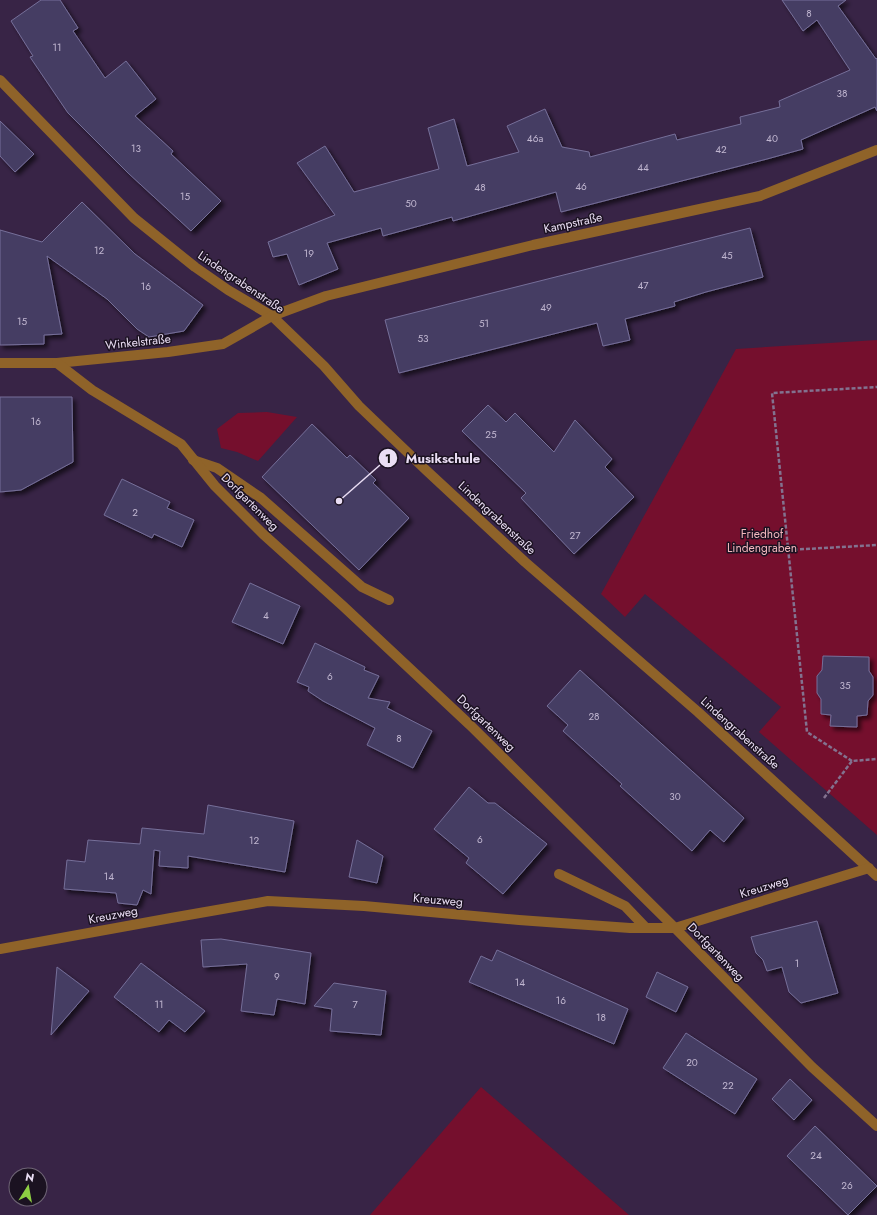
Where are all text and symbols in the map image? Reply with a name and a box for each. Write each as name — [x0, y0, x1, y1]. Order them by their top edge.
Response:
house number: 8 — [806, 6, 812, 21]
house number: 11 — [53, 40, 62, 55]
house number: 38 — [837, 86, 847, 101]
house number: 46a — [527, 131, 543, 146]
house number: 40 — [766, 131, 778, 146]
house number: 13 — [131, 141, 142, 156]
house number: 42 — [715, 142, 727, 157]
house number: 44 — [637, 160, 649, 175]
house number: 46 — [575, 179, 587, 194]
house number: 48 — [474, 180, 486, 195]
house number: 15 — [180, 189, 190, 204]
house number: 50 — [405, 196, 417, 211]
street label: Kampstraße — [542, 208, 604, 238]
house number: 12 — [94, 243, 104, 258]
street label: Lindengrabenstraße — [194, 246, 288, 318]
house number: 19 — [304, 246, 314, 261]
house number: 45 — [721, 248, 733, 263]
house number: 47 — [637, 278, 649, 293]
house number: 16 — [141, 279, 151, 294]
house number: 49 — [540, 300, 552, 315]
house number: 15 — [17, 314, 27, 329]
house number: 51 — [479, 316, 489, 331]
street label: Winkelstraße — [104, 330, 172, 354]
house number: 53 — [417, 331, 429, 346]
house number: 16 — [31, 414, 41, 429]
house number: 25 — [485, 427, 497, 442]
callout: Musikschule — [378, 446, 489, 471]
text: Musikschule — [406, 449, 481, 468]
text: 1 — [385, 450, 391, 468]
street label: Dorfgartenweg — [217, 469, 283, 535]
street label: Lindengrabenstraße — [454, 477, 540, 559]
house number: 2 — [132, 505, 138, 520]
park label: Friedhof Lindengraben — [727, 525, 797, 557]
house number: 27 — [570, 528, 581, 543]
house number: 4 — [263, 608, 269, 623]
house number: 6 — [327, 669, 333, 684]
house number: 35 — [839, 678, 851, 693]
street label: Dorfgartenweg — [453, 690, 519, 756]
street label: Lindengrabenstraße — [697, 693, 783, 773]
house number: 28 — [588, 709, 600, 724]
house number: 8 — [396, 731, 402, 746]
house number: 30 — [669, 789, 681, 804]
house number: 6 — [477, 832, 483, 847]
house number: 12 — [249, 833, 259, 848]
house number: 14 — [104, 869, 114, 884]
street label: Kreuzweg — [738, 871, 790, 903]
street label: Kreuzweg — [412, 889, 464, 911]
street label: Kreuzweg — [87, 901, 139, 929]
street label: Dorfgartenweg — [683, 919, 749, 985]
house number: 1 — [795, 956, 799, 971]
house number: 9 — [274, 969, 280, 984]
house number: 14 — [515, 975, 525, 990]
house number: 16 — [556, 993, 566, 1008]
house number: 11 — [155, 997, 164, 1012]
house number: 7 — [352, 997, 358, 1012]
house number: 18 — [596, 1010, 606, 1025]
house number: 20 — [686, 1055, 698, 1070]
house number: 22 — [722, 1078, 734, 1093]
house number: 24 — [810, 1148, 822, 1163]
north arrow — [8, 1167, 48, 1207]
text: N — [24, 1168, 36, 1186]
house number: 26 — [841, 1178, 853, 1193]

